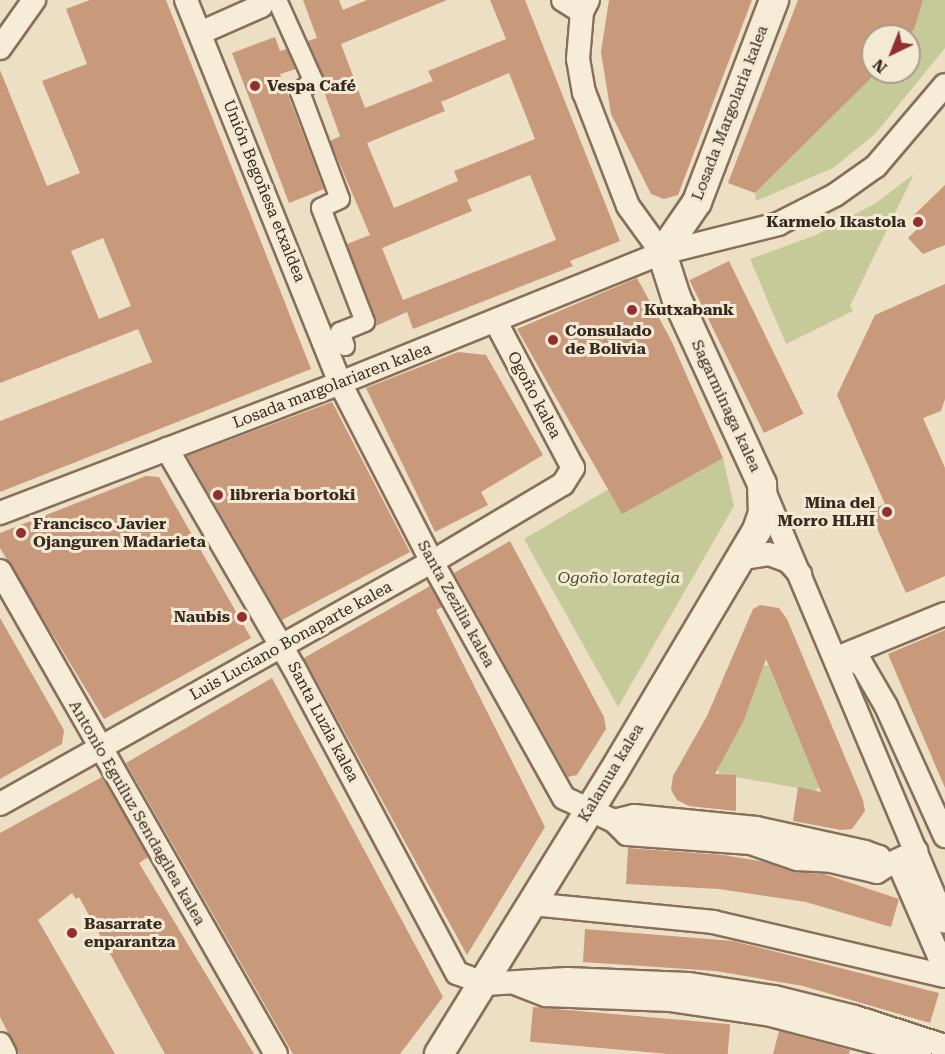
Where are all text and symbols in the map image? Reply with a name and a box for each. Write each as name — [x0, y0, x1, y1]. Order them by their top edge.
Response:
street label: Losada Margolaria kalea — [688, 23, 772, 203]
north arrow — [861, 24, 921, 84]
text: N — [869, 55, 891, 77]
place label: Vespa Café — [267, 76, 356, 96]
marker: Vespa Café — [248, 79, 262, 93]
street label: Unión Begoñesa etxaldea — [219, 97, 309, 285]
place label: Karmelo Ikastola — [766, 212, 906, 232]
marker: Karmelo Ikastola — [911, 215, 925, 229]
place label: Kutxabank — [644, 300, 734, 320]
marker: Kutxabank — [625, 303, 639, 317]
place label: Consulado de Bolivia — [565, 321, 652, 359]
marker: Consulado de Bolivia — [546, 333, 560, 347]
street label: Sagarminaga kalea — [687, 337, 765, 475]
street label: Losada margolariaren kalea — [230, 339, 434, 433]
street label: Ogoño kalea — [503, 348, 565, 442]
place label: libreria bortoki — [230, 485, 355, 505]
marker: libreria bortoki — [211, 488, 225, 502]
place label: Mina del Morro HLHI — [778, 493, 875, 531]
marker: Mina del Morro HLHI — [880, 505, 894, 519]
place label: Francisco Javier Ojanguren Madarieta — [33, 514, 206, 552]
marker: Francisco Javier Ojanguren Madarieta — [14, 526, 28, 540]
street label: Santa Zezilia kalea — [413, 537, 499, 671]
park label: Ogoño lorategia — [558, 568, 680, 588]
street label: Luis Luciano Bonaparte kalea — [187, 577, 395, 705]
place label: Naubis — [174, 607, 230, 627]
marker: Naubis — [235, 610, 249, 624]
street label: Santa Luzia kalea — [283, 659, 363, 785]
street label: Antonio Eguiluz Sendagilea kalea — [65, 697, 209, 929]
street label: Kalamua kalea — [574, 720, 648, 826]
place label: Basarrate enparantza — [84, 914, 176, 952]
marker: Basarrate enparantza — [65, 926, 79, 940]

